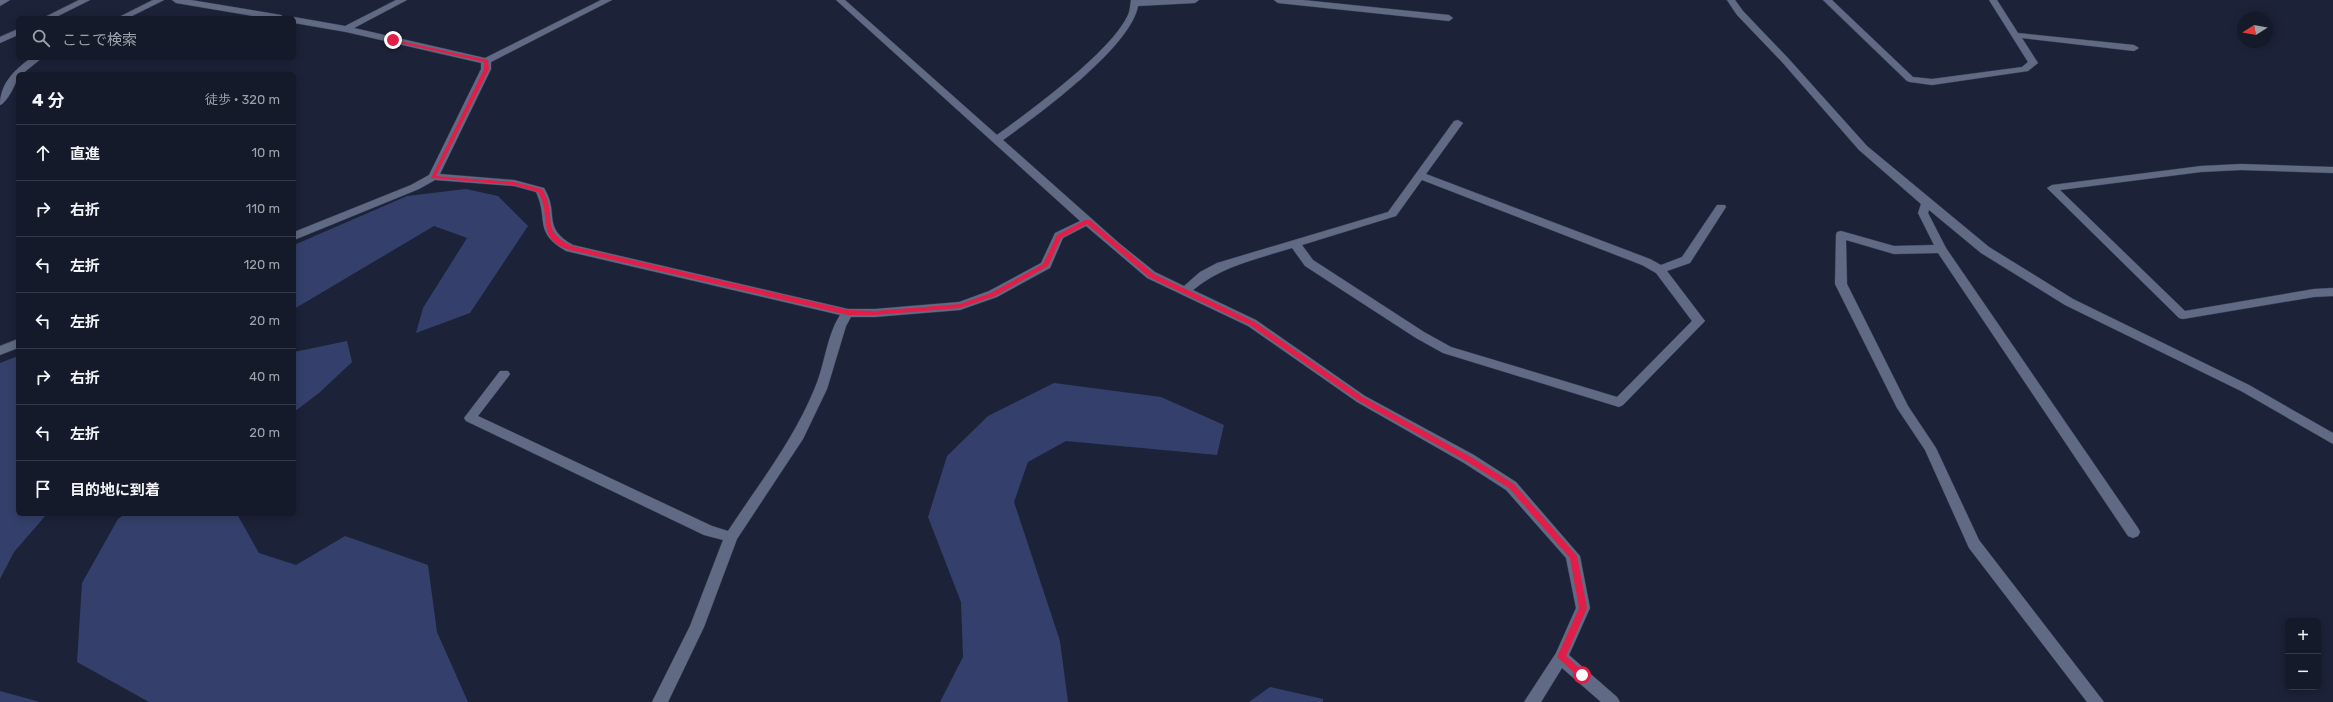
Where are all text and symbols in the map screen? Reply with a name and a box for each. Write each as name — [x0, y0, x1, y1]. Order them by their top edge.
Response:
north arrow — [2237, 12, 2273, 48]
search box — [16, 16, 296, 60]
icon: search — [30, 27, 52, 49]
text: ここで検索 — [62, 31, 137, 49]
route end — [384, 31, 402, 49]
text: 4 分 — [32, 90, 64, 110]
text: 徒歩 · 320 m — [205, 92, 280, 107]
icon: ahead — [32, 142, 54, 164]
text: 直進 — [70, 145, 100, 163]
text: 10 m — [251, 145, 280, 160]
icon: right — [32, 198, 54, 220]
text: 右折 — [70, 201, 100, 219]
text: 110 m — [246, 201, 280, 216]
icon: left — [32, 254, 54, 276]
text: 左折 — [70, 257, 100, 275]
text: 120 m — [244, 257, 280, 272]
icon: left — [32, 310, 54, 332]
text: 左折 — [70, 313, 100, 331]
text: 20 m — [249, 313, 280, 328]
icon: right — [32, 366, 54, 388]
text: 右折 — [70, 369, 100, 387]
text: 40 m — [249, 369, 280, 384]
icon: left — [32, 422, 54, 444]
text: 左折 — [70, 425, 100, 443]
text: 20 m — [249, 425, 280, 440]
icon: arrive — [32, 478, 54, 500]
text: 目的地に到着 — [70, 481, 160, 499]
map controls — [2285, 618, 2321, 690]
button: + — [2285, 618, 2321, 654]
button: − — [2285, 654, 2321, 690]
route start — [1573, 666, 1591, 684]

